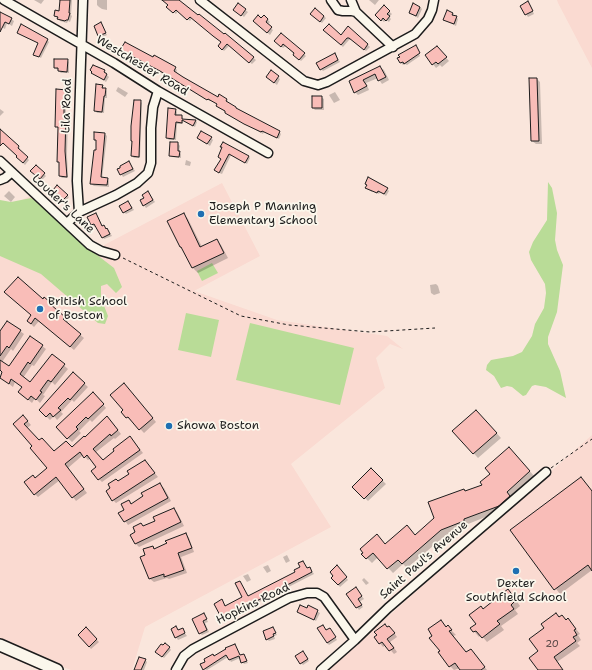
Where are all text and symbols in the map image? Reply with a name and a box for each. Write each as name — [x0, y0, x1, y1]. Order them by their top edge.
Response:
street label: Westchester Road — [93, 33, 191, 99]
street label: Lila Road — [59, 78, 75, 134]
street label: Louder's Lane — [29, 171, 97, 237]
place label: Joseph P Manning Elementary School — [209, 200, 317, 228]
marker: Joseph P Manning Elementary School — [196, 209, 206, 219]
place label: British School of Boston — [48, 295, 127, 323]
marker: British School of Boston — [35, 304, 45, 314]
place label: Showa Boston — [177, 419, 259, 433]
marker: Showa Boston — [164, 421, 174, 431]
street label: Saint Paul's Avenue — [377, 518, 471, 602]
marker: Dexter Southfield School — [511, 566, 521, 576]
place label: Dexter Southfield School — [466, 577, 566, 605]
street label: Hopkins Road — [214, 580, 292, 628]
house number: 20 — [545, 638, 559, 650]

